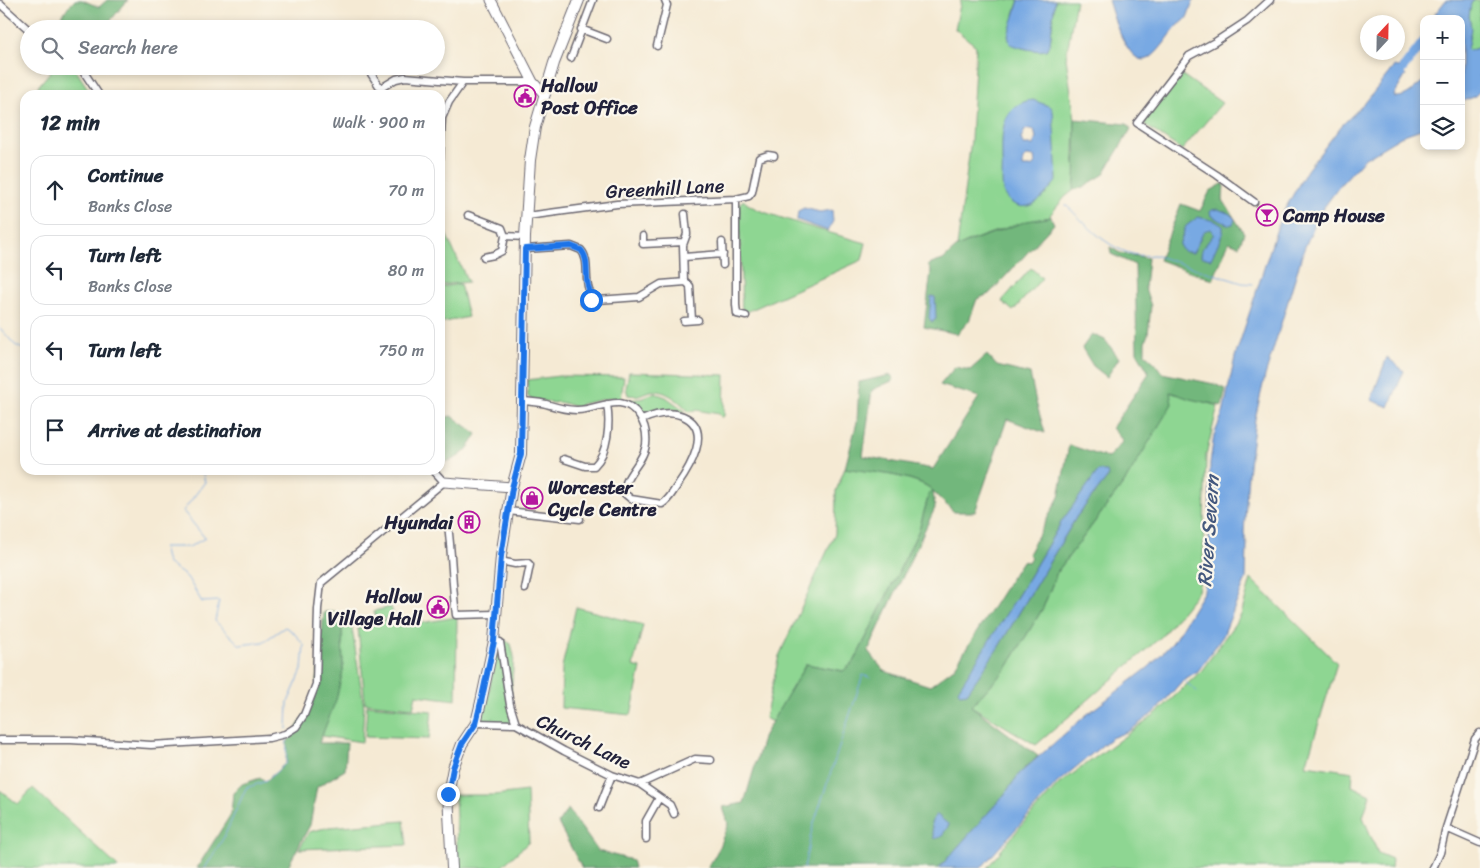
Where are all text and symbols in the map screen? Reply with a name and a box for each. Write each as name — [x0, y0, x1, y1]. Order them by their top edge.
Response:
north arrow — [1360, 15, 1405, 60]
map controls — [1420, 15, 1465, 150]
button: + — [1420, 15, 1465, 60]
search box — [20, 20, 445, 75]
text: Search here — [78, 31, 178, 64]
icon: search — [38, 34, 66, 62]
button: − — [1420, 60, 1465, 105]
place label: Hallow Post Office — [540, 69, 638, 124]
public building icon: Hallow Post Office — [513, 84, 537, 108]
text: 12 min — [40, 104, 100, 142]
button: layers — [1420, 105, 1465, 150]
text: Walk · 900 m — [332, 108, 425, 137]
text: Continue — [88, 159, 164, 192]
street label: Greenhill Lane — [605, 169, 725, 208]
icon: ahead — [41, 176, 69, 204]
text: 70 m — [388, 176, 424, 205]
text: Banks Close — [88, 192, 172, 221]
place label: Camp House — [1282, 199, 1385, 232]
bar icon: Camp House — [1255, 203, 1279, 227]
text: Turn left — [88, 239, 161, 272]
icon: left — [41, 256, 69, 284]
text: 80 m — [388, 256, 424, 285]
text: Banks Close — [88, 272, 172, 301]
route start — [580, 289, 603, 312]
text: Turn left — [88, 334, 161, 367]
icon: left — [41, 336, 69, 364]
text: 750 m — [379, 336, 424, 365]
text: Arrive at destination — [88, 414, 261, 447]
icon: arrive — [41, 416, 69, 444]
place label: Worcester Cycle Centre — [547, 471, 657, 526]
water label: River Severn — [1187, 472, 1230, 588]
shop icon: Worcester Cycle Centre — [520, 486, 544, 510]
place label: Hyundai — [383, 506, 454, 539]
building icon: Hyundai — [457, 510, 481, 534]
place label: Hallow Village Hall — [328, 580, 424, 635]
public building icon: Hallow Village Hall — [426, 595, 450, 619]
street label: Church Lane — [531, 704, 637, 779]
route end — [437, 783, 460, 806]

